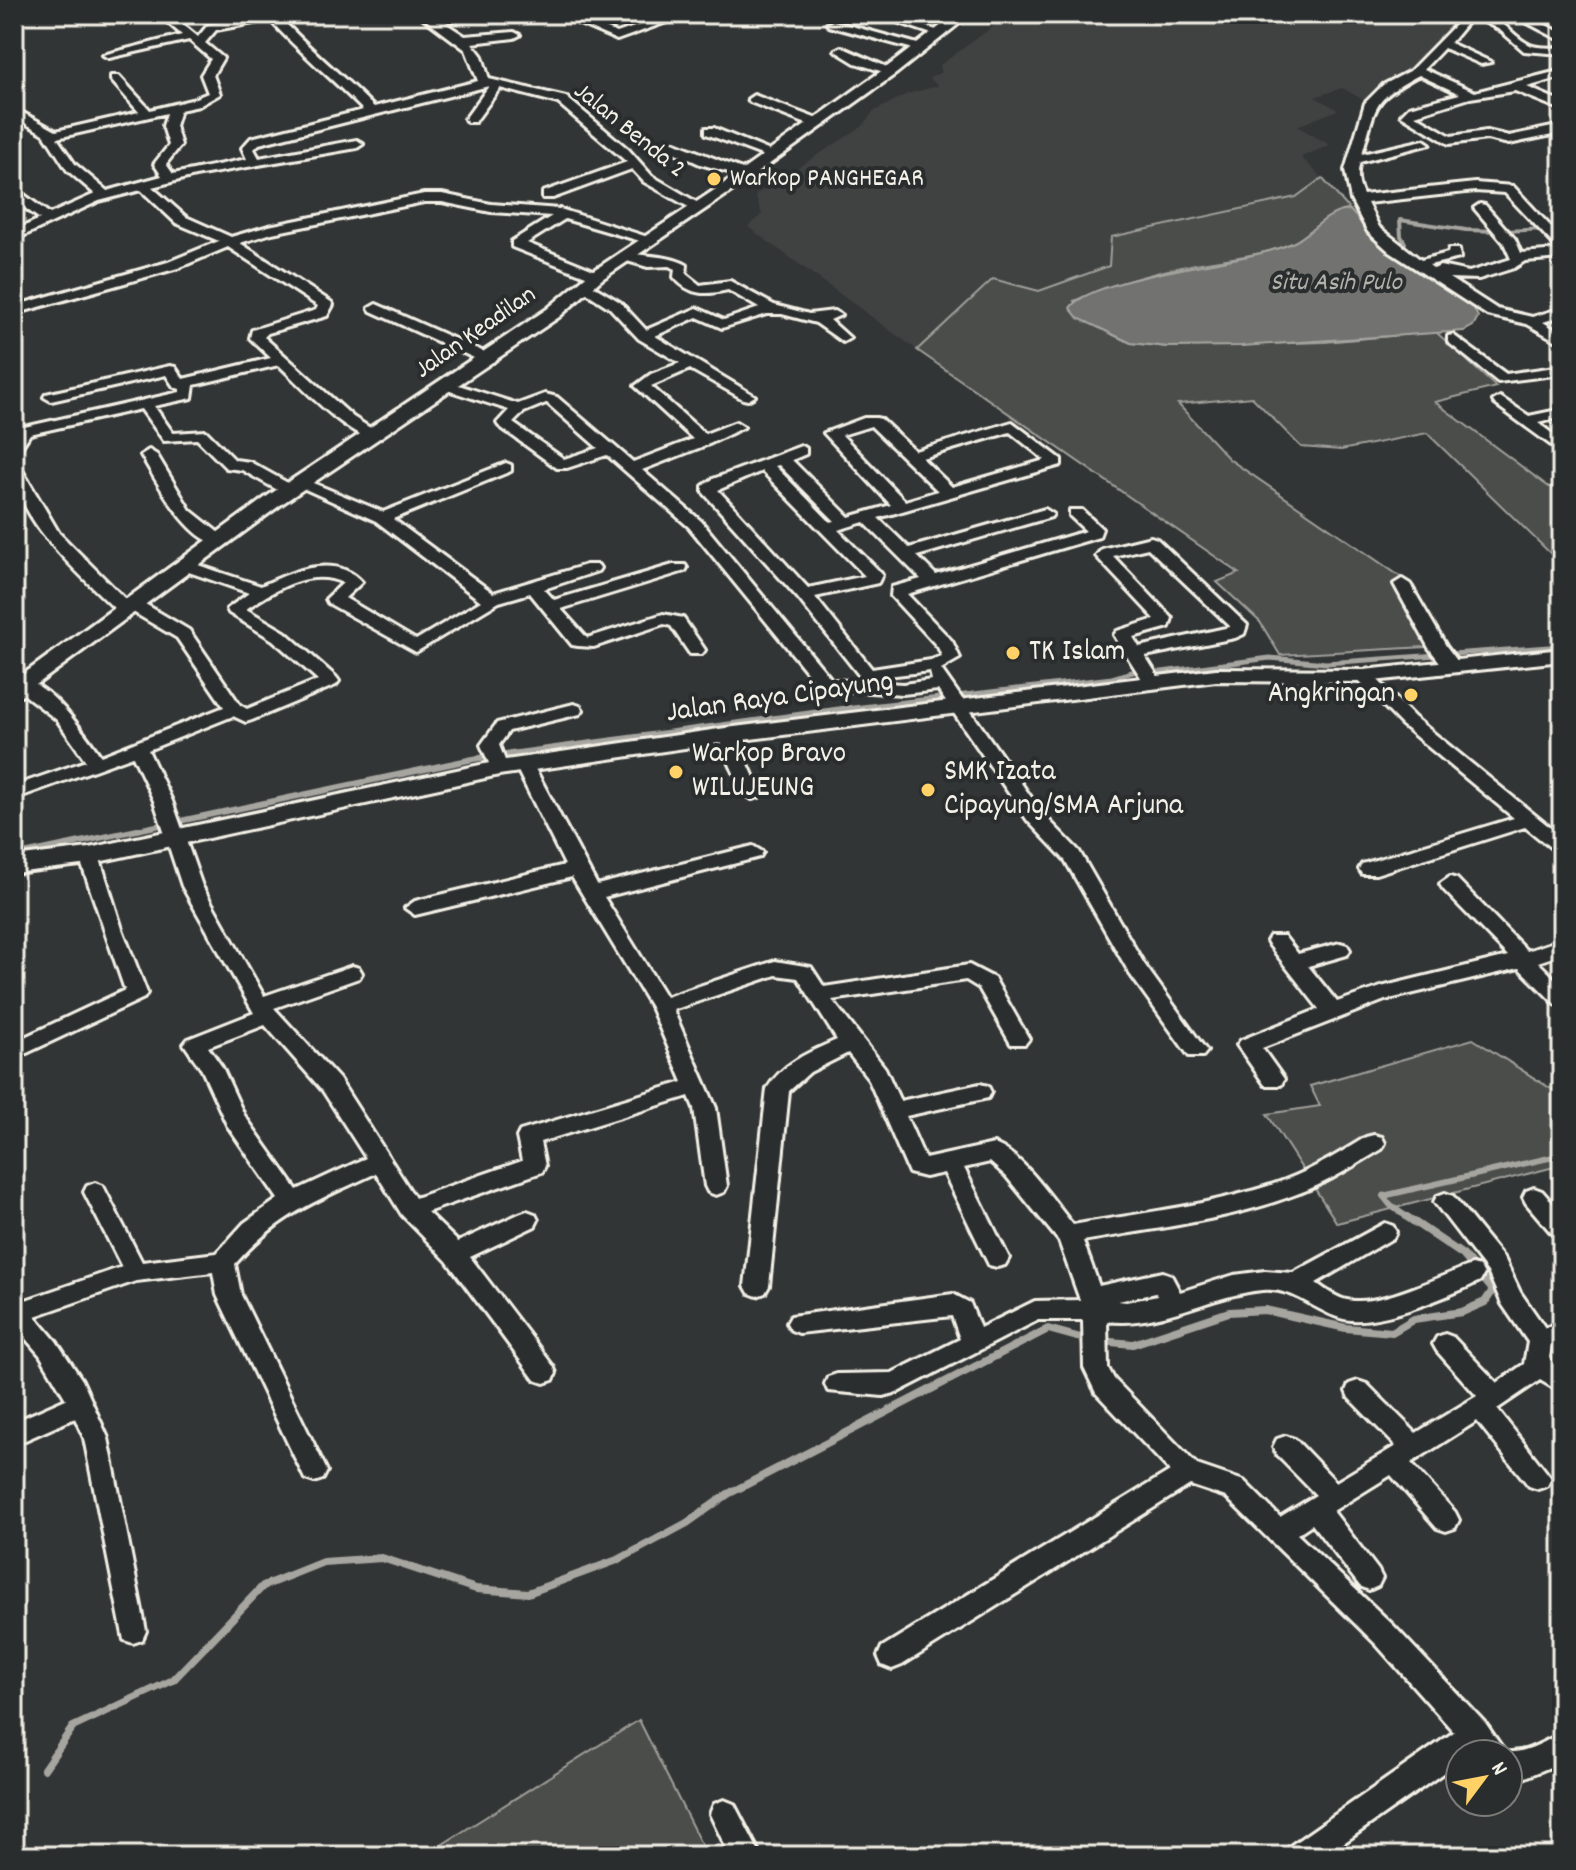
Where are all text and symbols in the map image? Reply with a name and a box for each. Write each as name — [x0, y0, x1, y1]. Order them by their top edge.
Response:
street label: Jalan Benda 2 — [565, 74, 693, 188]
place label: Warkop PANGHEGAR — [730, 161, 924, 198]
marker: Warkop PANGHEGAR — [705, 170, 723, 188]
water label: Situ Asih Pulo — [1270, 265, 1403, 302]
street label: Jalan Keadilan — [408, 277, 544, 389]
place label: TK Islam — [1029, 632, 1125, 675]
marker: TK Islam — [1004, 644, 1022, 662]
street label: Jalan Raya Cipayung — [664, 662, 896, 736]
place label: Angkringan — [1268, 674, 1395, 717]
marker: Angkringan — [1402, 686, 1420, 704]
place label: Warkop Bravo WILUJEUNG — [692, 734, 846, 811]
place label: SMK Izata Cipayung/SMA Arjuna — [944, 752, 1184, 829]
marker: Warkop Bravo WILUJEUNG — [667, 763, 685, 781]
marker: SMK Izata Cipayung/SMA Arjuna — [919, 781, 937, 799]
north arrow — [1444, 1738, 1524, 1818]
text: N — [1482, 1756, 1514, 1782]

